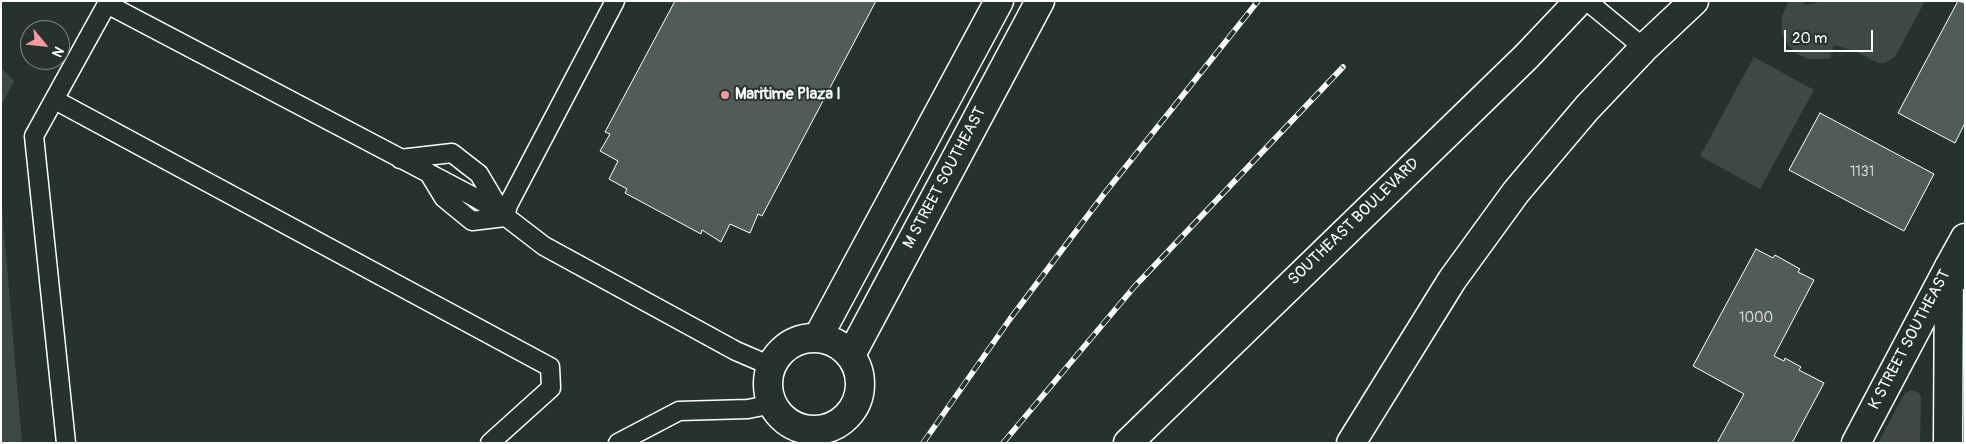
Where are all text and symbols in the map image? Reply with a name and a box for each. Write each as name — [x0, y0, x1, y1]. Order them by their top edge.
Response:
north arrow — [20, 20, 70, 70]
scale bar — [1786, 20, 1875, 52]
text: 20 m — [1792, 29, 1827, 48]
text: N — [48, 44, 68, 60]
place label: Maritime Plaza I — [735, 85, 841, 105]
marker: Maritime Plaza I — [719, 89, 731, 101]
street label: M STREET SOUTHEAST — [900, 104, 990, 252]
street label: SOUTHEAST BOULEVARD — [1285, 154, 1423, 290]
house number: 1131 — [1850, 164, 1874, 180]
street label: K STREET SOUTHEAST — [1865, 267, 1955, 413]
house number: 1000 — [1739, 310, 1773, 326]

